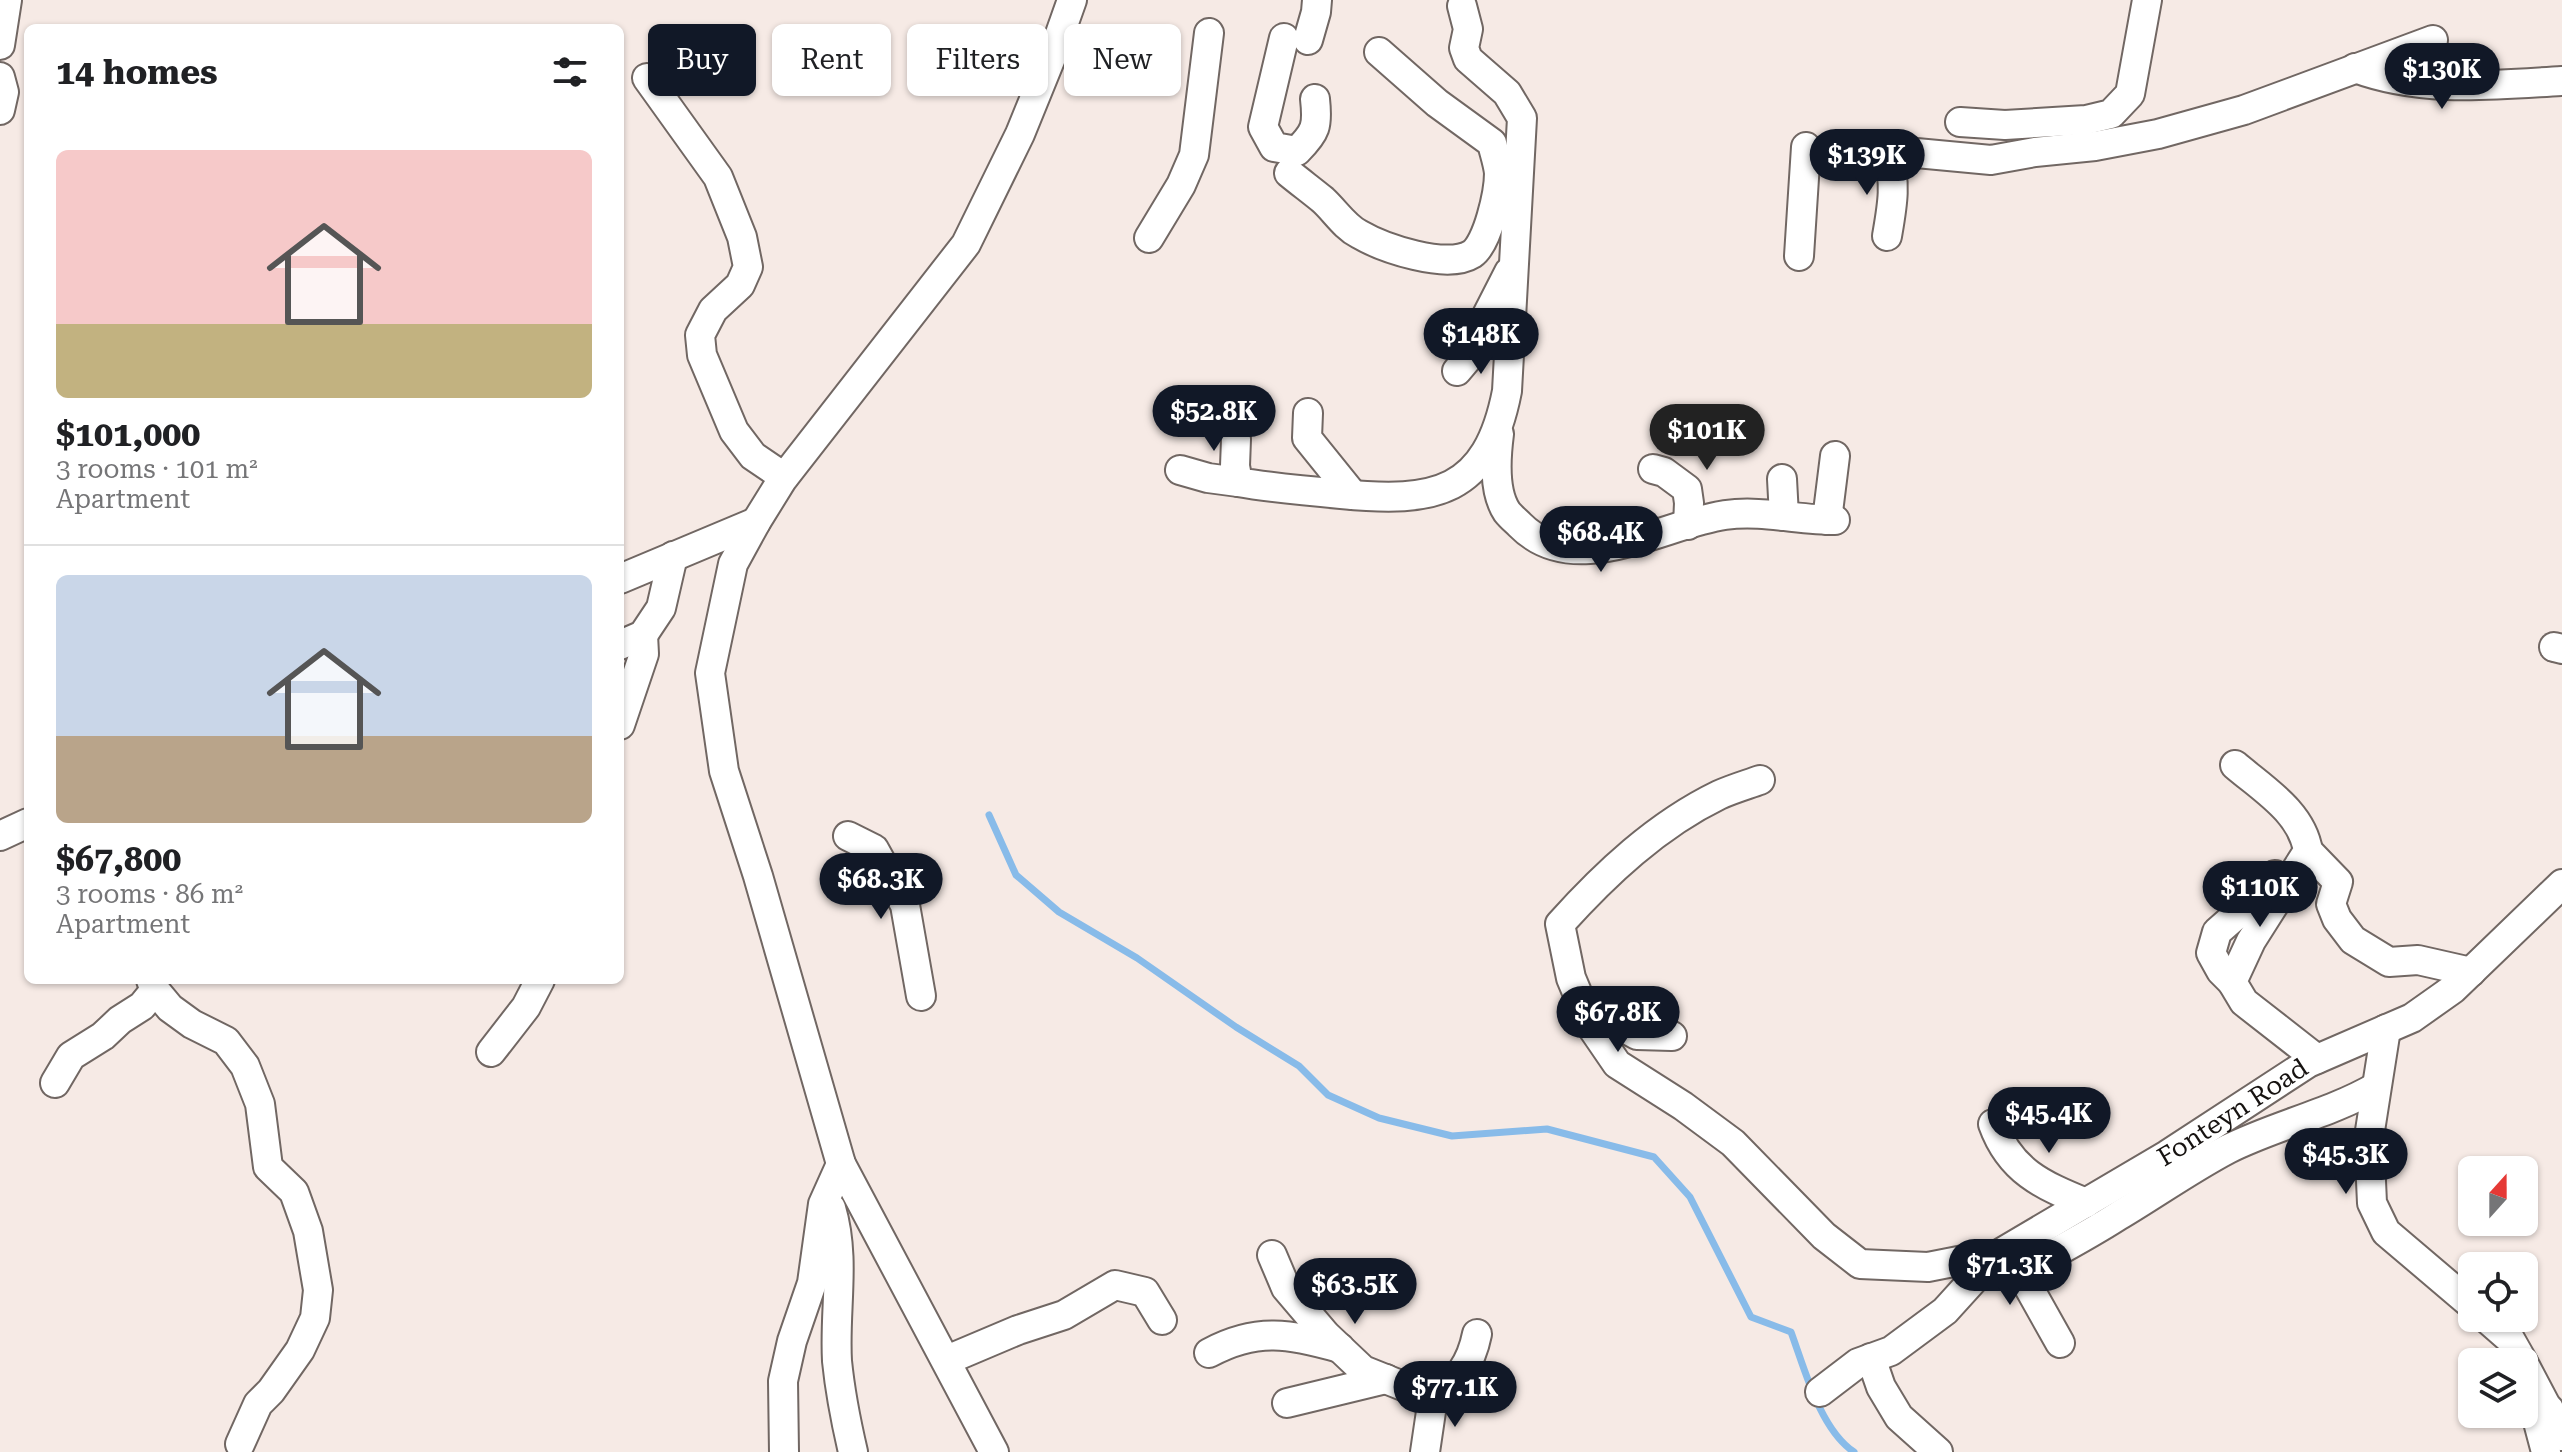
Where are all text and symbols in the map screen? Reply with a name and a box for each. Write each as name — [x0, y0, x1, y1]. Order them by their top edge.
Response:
chip: Buy — [648, 24, 756, 96]
chip: Rent — [772, 24, 891, 96]
chip: Filters — [907, 24, 1048, 96]
chip: New — [1064, 24, 1181, 96]
pin: $130K — [2386, 43, 2498, 111]
icon: filters — [548, 50, 592, 94]
text: 14 homes — [56, 52, 218, 92]
text: $130K — [2403, 54, 2481, 84]
pin: $139K — [1811, 129, 1923, 197]
text: $139K — [1828, 140, 1906, 170]
icon: home — [252, 202, 396, 346]
pin: $148K — [1425, 308, 1537, 376]
text: $148K — [1442, 319, 1520, 349]
pin: $52.8K — [1149, 385, 1279, 453]
text: $52.8K — [1171, 396, 1257, 426]
pin: $101K — [1651, 404, 1763, 472]
text: $101,000 — [56, 414, 200, 454]
text: $101K — [1668, 415, 1746, 445]
text: 3 rooms · 101 m² — [56, 454, 258, 484]
text: Apartment — [56, 484, 190, 514]
pin: $68.4K — [1536, 506, 1666, 574]
text: $68.4K — [1558, 517, 1644, 547]
icon: home — [252, 627, 396, 771]
text: $67,800 — [56, 839, 181, 879]
pin: $68.3K — [816, 853, 946, 921]
pin: $110K — [2204, 861, 2316, 929]
text: $68.3K — [838, 864, 924, 894]
text: $110K — [2221, 872, 2299, 902]
text: 3 rooms · 86 m² — [56, 879, 243, 909]
text: Apartment — [56, 909, 190, 939]
pin: $67.8K — [1553, 986, 1683, 1054]
text: $67.8K — [1575, 997, 1661, 1027]
street label: Fonteyn Road — [2152, 1052, 2313, 1172]
pin: $45.4K — [1984, 1087, 2114, 1155]
text: $45.4K — [2006, 1098, 2092, 1128]
pin: $45.3K — [2281, 1128, 2411, 1196]
text: $45.3K — [2303, 1139, 2389, 1169]
north arrow — [2458, 1156, 2538, 1236]
map controls — [2458, 1156, 2538, 1428]
pin: $71.3K — [1945, 1239, 2075, 1307]
text: $71.3K — [1967, 1250, 2053, 1280]
button: locate — [2458, 1252, 2538, 1332]
pin: $63.5K — [1290, 1258, 1420, 1326]
text: $63.5K — [1312, 1269, 1398, 1299]
button: layers — [2458, 1348, 2538, 1428]
pin: $77.1K — [1390, 1361, 1520, 1429]
text: $77.1K — [1412, 1372, 1498, 1402]

